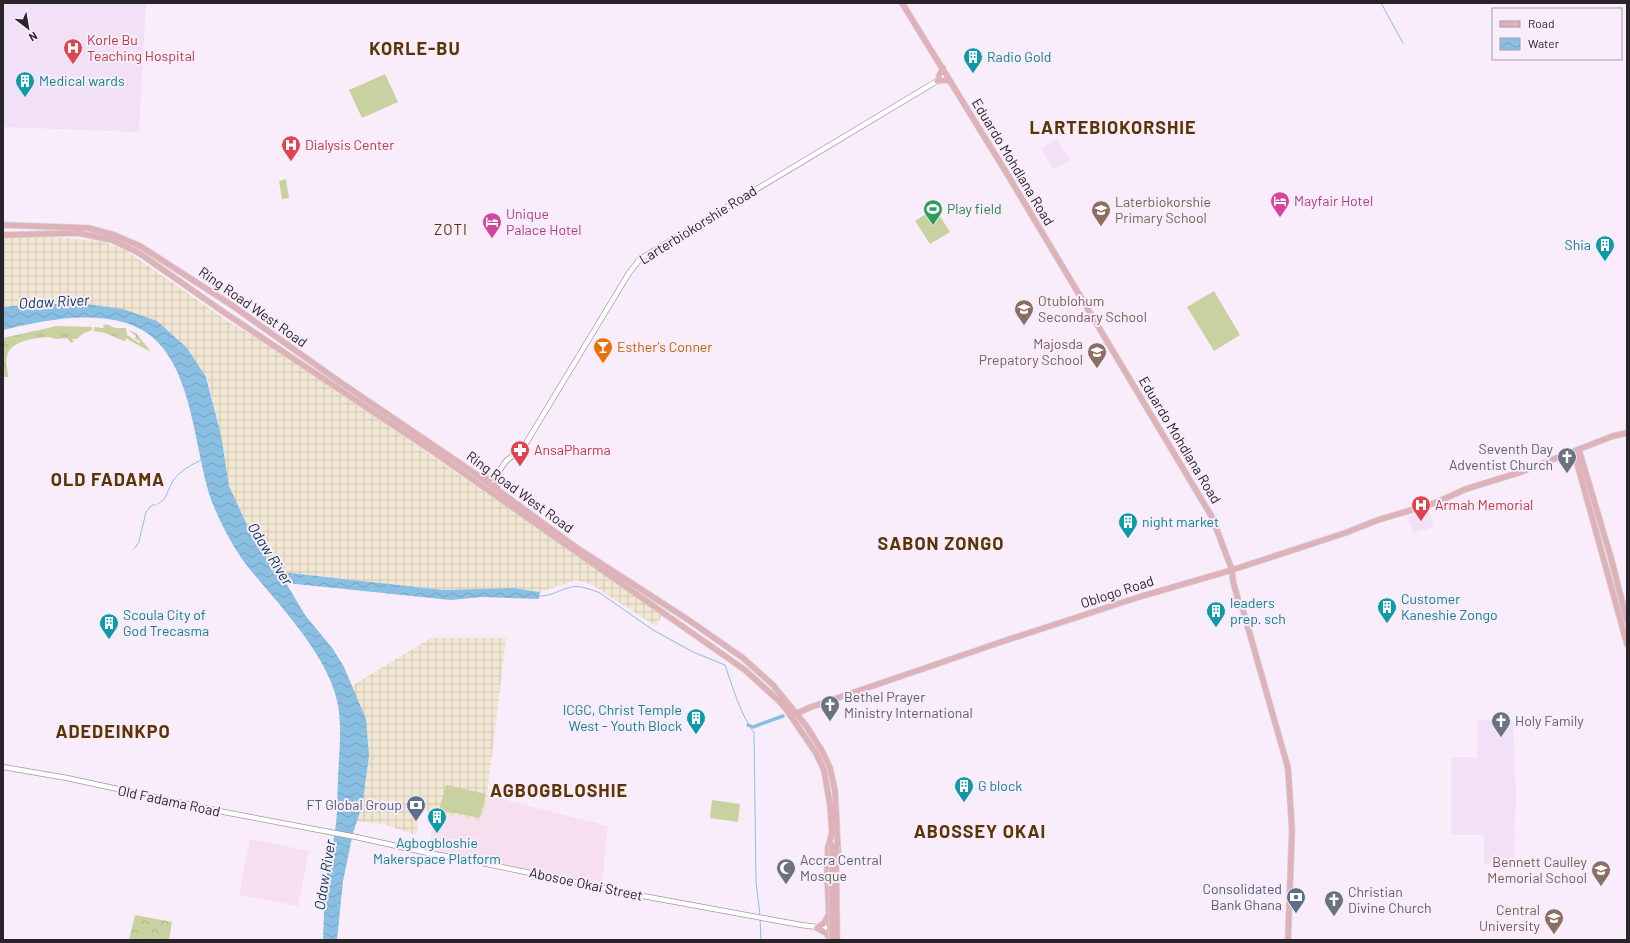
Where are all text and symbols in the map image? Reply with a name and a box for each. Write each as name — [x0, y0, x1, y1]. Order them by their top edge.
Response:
north arrow — [8, 8, 48, 48]
legend — [1492, 8, 1622, 60]
text: Road — [1528, 16, 1555, 30]
text: N — [27, 30, 40, 44]
place label: Korle Bu Teaching Hospital — [87, 31, 195, 64]
text: Water — [1528, 36, 1560, 50]
hospital icon: Korle Bu Teaching Hospital — [62, 37, 84, 65]
district label: KORLE-BU — [369, 37, 461, 59]
building icon: Radio Gold — [962, 46, 984, 74]
place label: Radio Gold — [987, 48, 1051, 65]
building icon: Medical wards — [14, 70, 36, 98]
place label: Medical wards — [39, 72, 125, 89]
street label: Eduardo Mohdlana Road — [969, 95, 1058, 228]
district label: LARTEBIOKORSHIE — [1029, 116, 1197, 138]
hospital icon: Dialysis Center — [280, 134, 302, 162]
place label: Dialysis Center — [305, 136, 394, 153]
street label: Larterbiokorshie Road — [636, 182, 760, 268]
hotel icon: Mayfair Hotel — [1269, 190, 1291, 218]
place label: Mayfair Hotel — [1294, 192, 1373, 209]
place label: Laterbiokorshie Primary School — [1115, 193, 1211, 226]
sports icon: Play field — [922, 198, 944, 226]
school or university icon: Laterbiokorshie Primary School — [1090, 199, 1112, 227]
place label: Play field — [947, 200, 1002, 217]
place label: Unique Palace Hotel — [506, 205, 582, 238]
hotel icon: Unique Palace Hotel — [481, 211, 503, 239]
district label: ZOTI — [434, 220, 468, 238]
building icon: Shia — [1594, 234, 1616, 262]
place label: Shia — [1565, 236, 1591, 253]
street label: Ring Road West Road — [196, 263, 311, 350]
water label: Odaw River — [18, 290, 90, 312]
place label: Otublohum Secondary School — [1038, 292, 1147, 325]
school or university icon: Otublohum Secondary School — [1013, 298, 1035, 326]
place label: Majosda Prepatory School — [979, 335, 1083, 368]
bar icon: Esther's Conner — [592, 336, 614, 364]
place label: Esther's Conner — [617, 338, 712, 355]
school or university icon: Majosda Prepatory School — [1086, 341, 1108, 369]
street label: Eduardo Mohdlana Road — [1136, 373, 1225, 506]
pharmacy icon: AnsaPharma — [509, 439, 531, 467]
place label: Seventh Day Adventist Church — [1449, 440, 1554, 473]
place label: AnsaPharma — [534, 441, 611, 458]
church icon: Seventh Day Adventist Church — [1556, 446, 1578, 474]
street label: Ring Road West Road — [463, 447, 577, 536]
district label: OLD FADAMA — [51, 468, 165, 490]
hospital icon: Armah Memorial — [1410, 494, 1432, 522]
place label: Armah Memorial — [1435, 496, 1533, 513]
building icon: night market — [1117, 511, 1139, 539]
place label: night market — [1142, 513, 1219, 530]
water label: Odaw River — [244, 519, 298, 589]
district label: SABON ZONGO — [877, 532, 1005, 554]
street label: Oblogo Road — [1078, 572, 1156, 611]
place label: Customer Kaneshie Zongo — [1401, 590, 1498, 623]
place label: leaders prep. sch — [1230, 594, 1286, 627]
building icon: Customer Kaneshie Zongo — [1376, 596, 1398, 624]
building icon: leaders prep. sch — [1205, 600, 1227, 628]
place label: Scoula City of God Trecasma — [123, 606, 209, 639]
building icon: Scoula City of God Trecasma — [98, 612, 120, 640]
place label: Bethel Prayer Ministry International — [844, 688, 973, 721]
church icon: Bethel Prayer Ministry International — [819, 694, 841, 722]
place label: ICGC, Christ Temple West - Youth Block — [563, 701, 682, 734]
building icon: ICGC, Christ Temple West - Youth Block — [685, 707, 707, 735]
church icon: Holy Family — [1490, 710, 1512, 738]
place label: Holy Family — [1515, 712, 1584, 729]
district label: ADEDEINKPO — [55, 720, 171, 742]
building icon: G block — [953, 775, 975, 803]
place label: G block — [978, 777, 1022, 794]
district label: AGBOGBLOSHIE — [490, 779, 628, 801]
street label: Old Fadama Road — [116, 781, 222, 820]
bank icon: FT Global Group — [405, 794, 427, 822]
place label: FT Global Group — [307, 796, 402, 813]
building icon: Agbogbloshie Makerspace Platform — [426, 806, 448, 834]
district label: ABOSSEY OKAI — [914, 820, 1046, 842]
place label: Agbogbloshie Makerspace Platform — [373, 834, 501, 867]
water label: Odaw River — [310, 838, 339, 911]
place label: Accra Central Mosque — [800, 851, 882, 884]
place label: Bennett Caulley Memorial School — [1487, 853, 1588, 886]
mosque icon: Accra Central Mosque — [775, 857, 797, 885]
school or university icon: Bennett Caulley Memorial School — [1590, 859, 1612, 887]
street label: Abosoe Okai Street — [528, 863, 644, 904]
place label: Consolidated Bank Ghana — [1202, 880, 1282, 913]
place label: Christian Divine Church — [1348, 883, 1432, 916]
bank icon: Consolidated Bank Ghana — [1285, 886, 1307, 914]
church icon: Christian Divine Church — [1323, 889, 1345, 917]
place label: Central University — [1479, 901, 1541, 934]
school or university icon: Central University — [1543, 907, 1565, 935]

